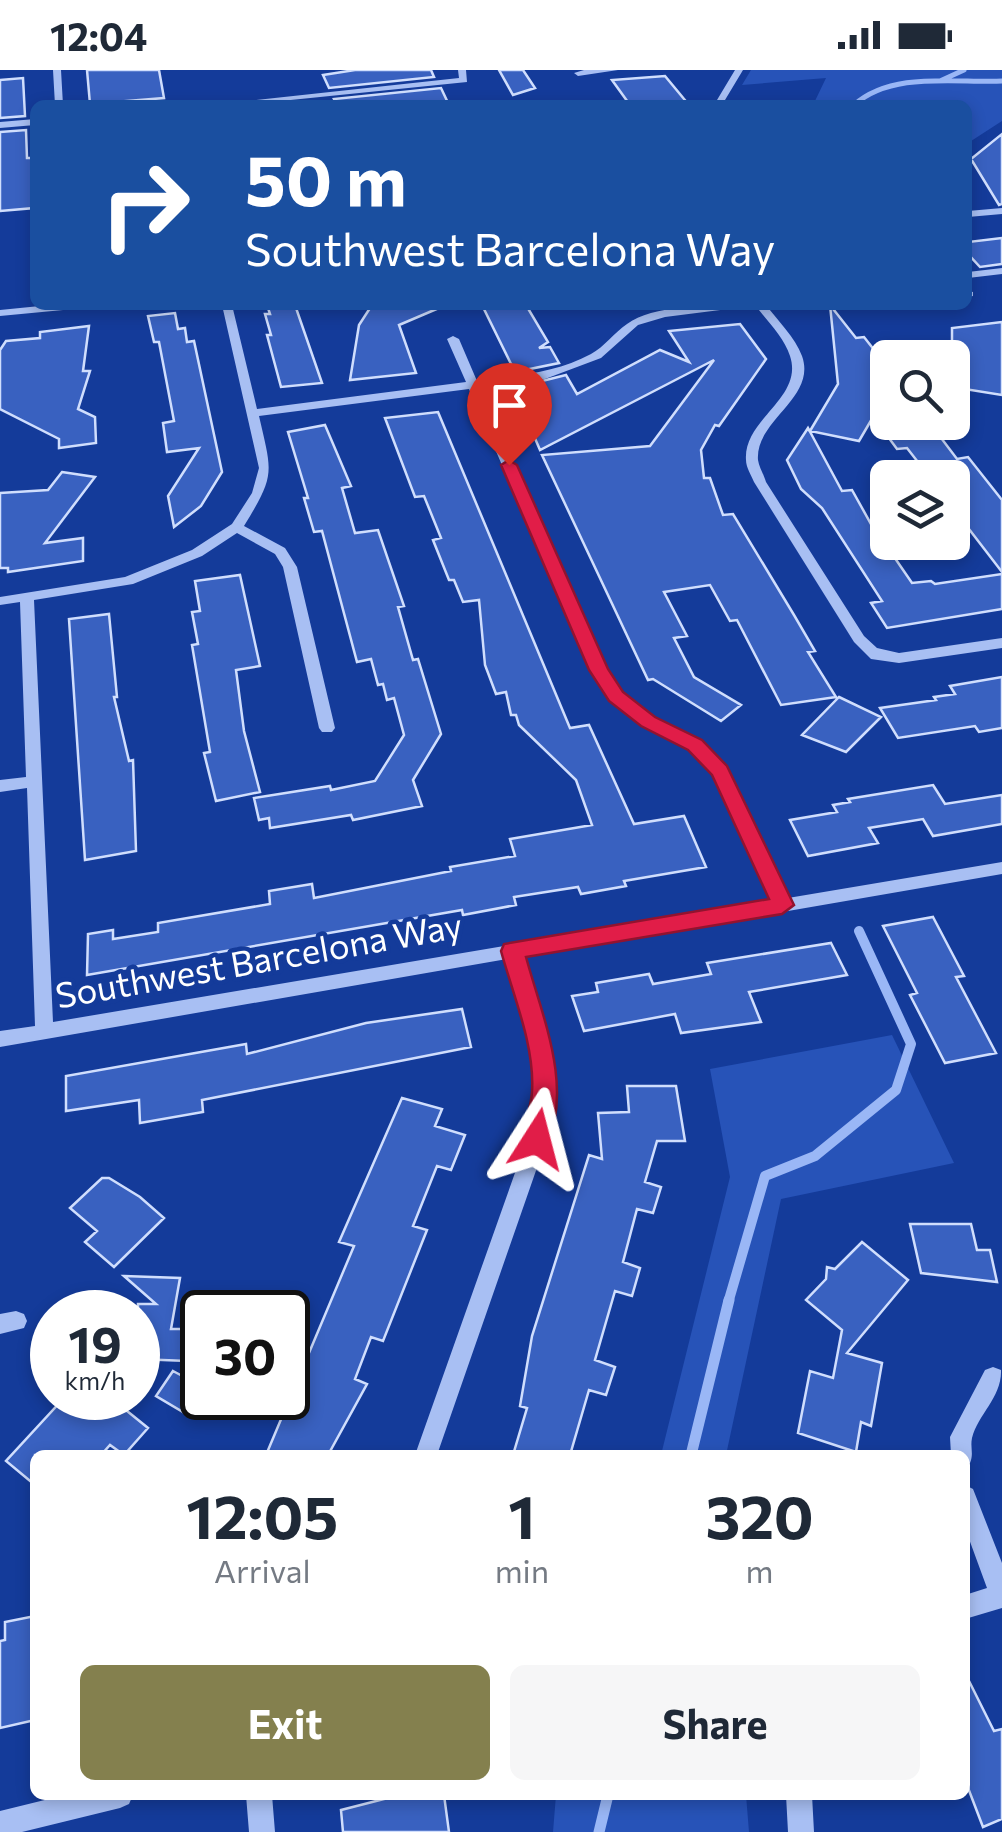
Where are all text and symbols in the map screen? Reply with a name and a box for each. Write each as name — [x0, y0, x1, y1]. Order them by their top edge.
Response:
text: 12:04 — [50, 12, 147, 59]
text: 50 m — [245, 135, 407, 220]
icon: right — [80, 140, 210, 270]
text: Southwest Barcelona Way — [245, 220, 775, 275]
map controls — [870, 340, 970, 560]
button: search — [870, 340, 970, 440]
pin — [467, 363, 552, 466]
icon: arrive — [482, 378, 537, 433]
button: layers — [870, 460, 970, 560]
street label: Southwest Barcelona Way — [52, 902, 465, 1016]
position arrow — [485, 1087, 589, 1191]
speed limit sign: 30 — [180, 1290, 310, 1420]
text: 19 — [68, 1312, 122, 1373]
text: km/h — [65, 1365, 125, 1395]
text: 12:05 — [186, 1478, 338, 1551]
text: 1 — [508, 1478, 535, 1551]
text: 320 — [705, 1478, 814, 1551]
text: Arrival — [214, 1550, 311, 1590]
text: min — [495, 1550, 549, 1590]
text: m — [746, 1550, 774, 1590]
button: Exit — [80, 1665, 490, 1780]
button: Share — [510, 1665, 920, 1780]

